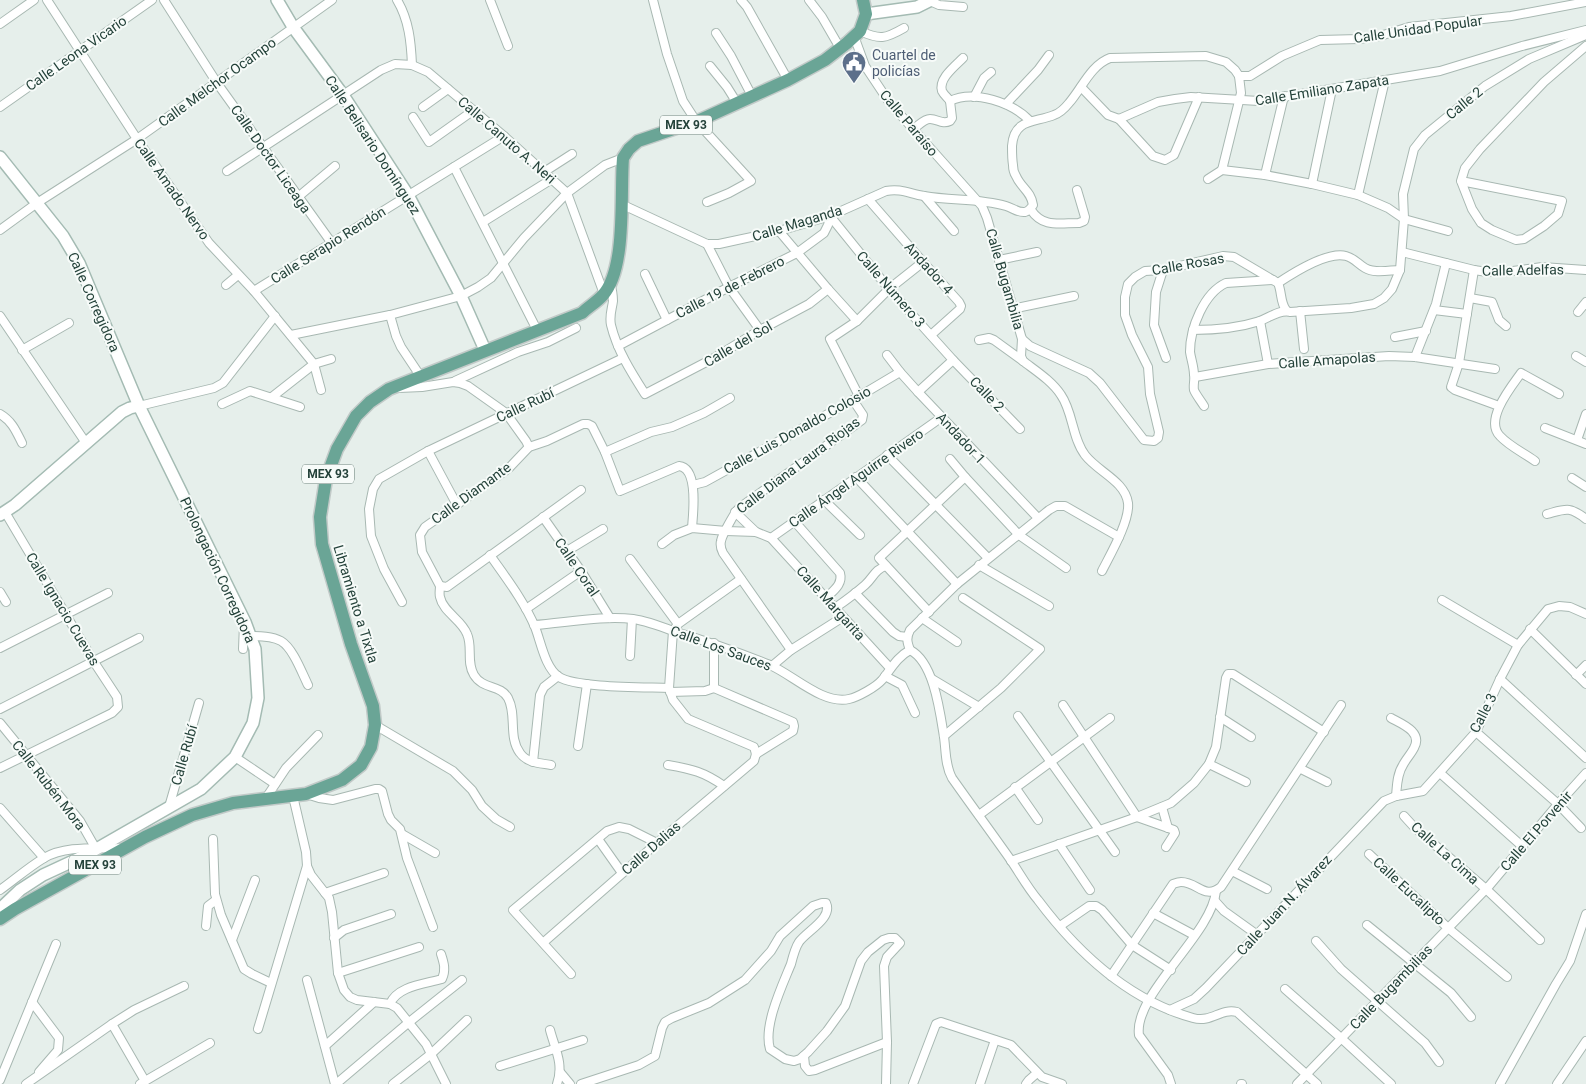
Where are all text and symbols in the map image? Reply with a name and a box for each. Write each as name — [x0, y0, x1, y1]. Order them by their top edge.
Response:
street label: Calle Leona Vicario — [22, 12, 130, 94]
street label: Calle Unidad Popular — [1353, 12, 1484, 46]
street label: Calle Melchor Ocampo — [155, 34, 279, 130]
place label: Cuartel de policías — [872, 47, 936, 79]
public building icon: Cuartel de policías — [841, 50, 867, 84]
street label: Calle Emiliano Zapata — [1254, 72, 1390, 108]
street label: Calle Belisario Domínguez — [322, 73, 424, 218]
street label: Calle 2 — [1443, 83, 1486, 123]
street label: Calle Paraíso — [877, 87, 941, 159]
street label: Calle Canuto A. Neri — [455, 93, 559, 187]
street label: Calle Doctor Liceaga — [228, 102, 314, 216]
road number: MEX 93 — [660, 116, 712, 134]
street label: Calle Amado Nervo — [131, 135, 213, 243]
street label: Calle Maganda — [750, 202, 844, 244]
street label: Calle Serapio Rendón — [268, 203, 388, 287]
street label: Calle Bugambilia — [983, 227, 1027, 331]
street label: Andador 4 — [902, 239, 957, 297]
street label: Calle Número 3 — [854, 248, 928, 330]
street label: Calle Corregidora — [65, 250, 123, 354]
street label: Calle Rosas — [1151, 250, 1225, 278]
street label: Calle 19 de Febrero — [673, 253, 787, 321]
street label: Calle Adelfas — [1482, 261, 1564, 279]
street label: Calle del Sol — [701, 318, 775, 370]
street label: Calle Amapolas — [1278, 349, 1376, 371]
street label: Calle 2 — [967, 373, 1008, 415]
street label: Calle Luis Donaldo Colosio — [721, 383, 873, 477]
street label: Calle Rubí — [493, 384, 557, 425]
street label: Andador 1 — [933, 409, 989, 467]
street label: Calle Diana Laura Riojas — [733, 413, 863, 517]
street label: Calle Ángel Aguirre Rivero — [785, 425, 926, 531]
street label: Calle Diamante — [428, 459, 514, 527]
road number: MEX 93 — [302, 464, 354, 484]
street label: Prolongación Corregidora — [177, 495, 259, 645]
street label: Calle Coral — [552, 535, 602, 599]
street label: Libramiento a Tixtla — [330, 543, 382, 665]
street label: Calle Ignacio Cuevas — [23, 549, 103, 669]
street label: Calle Margarita — [793, 562, 869, 644]
street label: Calle Los Sauces — [668, 622, 774, 674]
street label: Calle 3 — [1466, 691, 1500, 735]
street label: Calle Rubí — [168, 722, 200, 787]
street label: Calle Rubén Mora — [9, 737, 89, 833]
street label: Calle El Porvenir — [1497, 788, 1575, 874]
street label: Calle Dalias — [618, 818, 684, 878]
street label: Calle La Cima — [1408, 818, 1482, 888]
street label: Calle Juan N. Álvarez — [1233, 851, 1335, 959]
street label: Calle Eucalipto — [1370, 854, 1448, 928]
road number: MEX 93 — [69, 856, 121, 874]
street label: Calle Bugambilias — [1347, 941, 1435, 1033]

